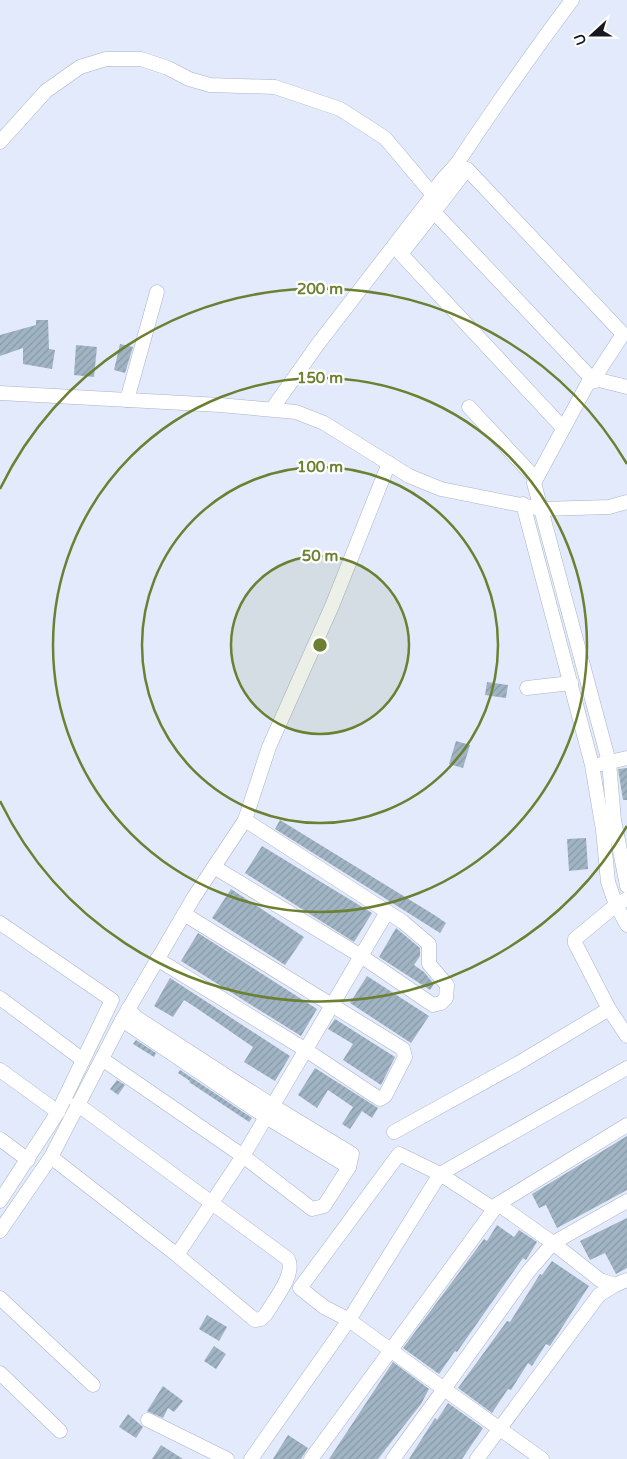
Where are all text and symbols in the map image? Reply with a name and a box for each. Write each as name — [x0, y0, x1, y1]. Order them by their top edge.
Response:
north arrow — [567, 10, 617, 60]
text: U — [570, 31, 590, 47]
text: 200 m — [297, 280, 343, 298]
text: 150 m — [297, 369, 343, 387]
text: 100 m — [297, 458, 343, 476]
text: 50 m — [302, 547, 338, 565]
centre of rings — [311, 636, 329, 654]

